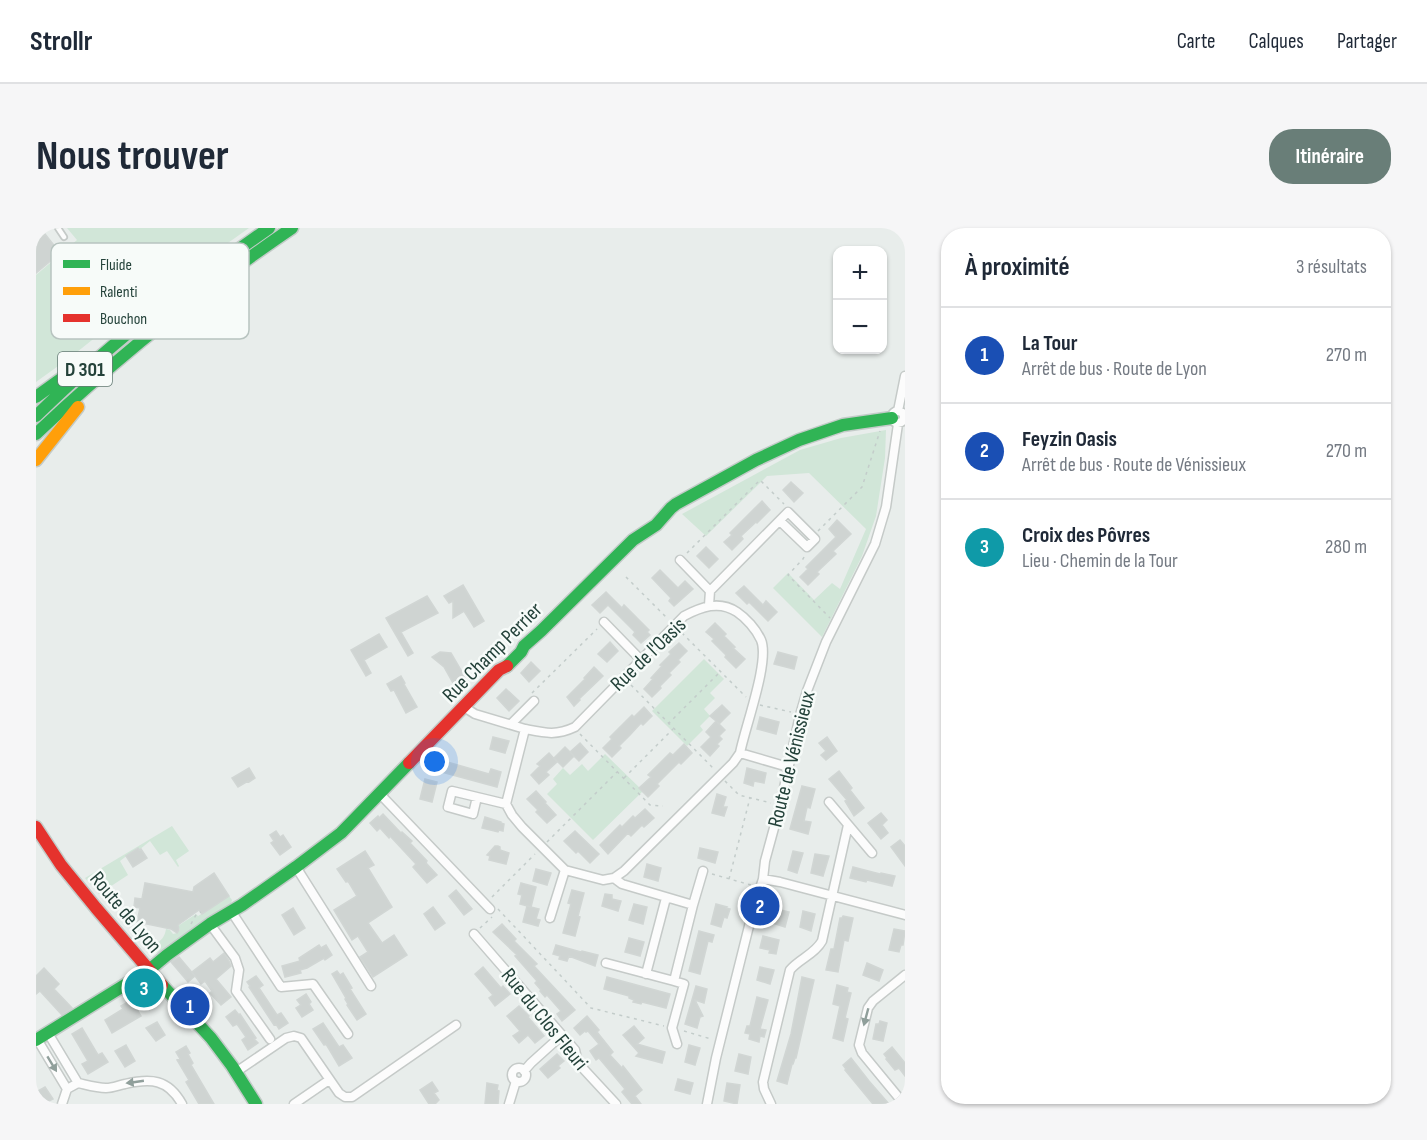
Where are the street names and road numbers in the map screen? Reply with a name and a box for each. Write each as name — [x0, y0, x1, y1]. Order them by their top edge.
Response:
road number: D 301 — [58, 352, 112, 386]
street label: Rue Champ Perrier — [437, 597, 547, 707]
street label: Rue de l'Oasis — [605, 612, 691, 696]
street label: Route de Vénissieux — [762, 688, 821, 830]
street label: Route de Lyon — [84, 867, 167, 958]
street label: Rue du Clos Fleuri — [496, 963, 593, 1075]

